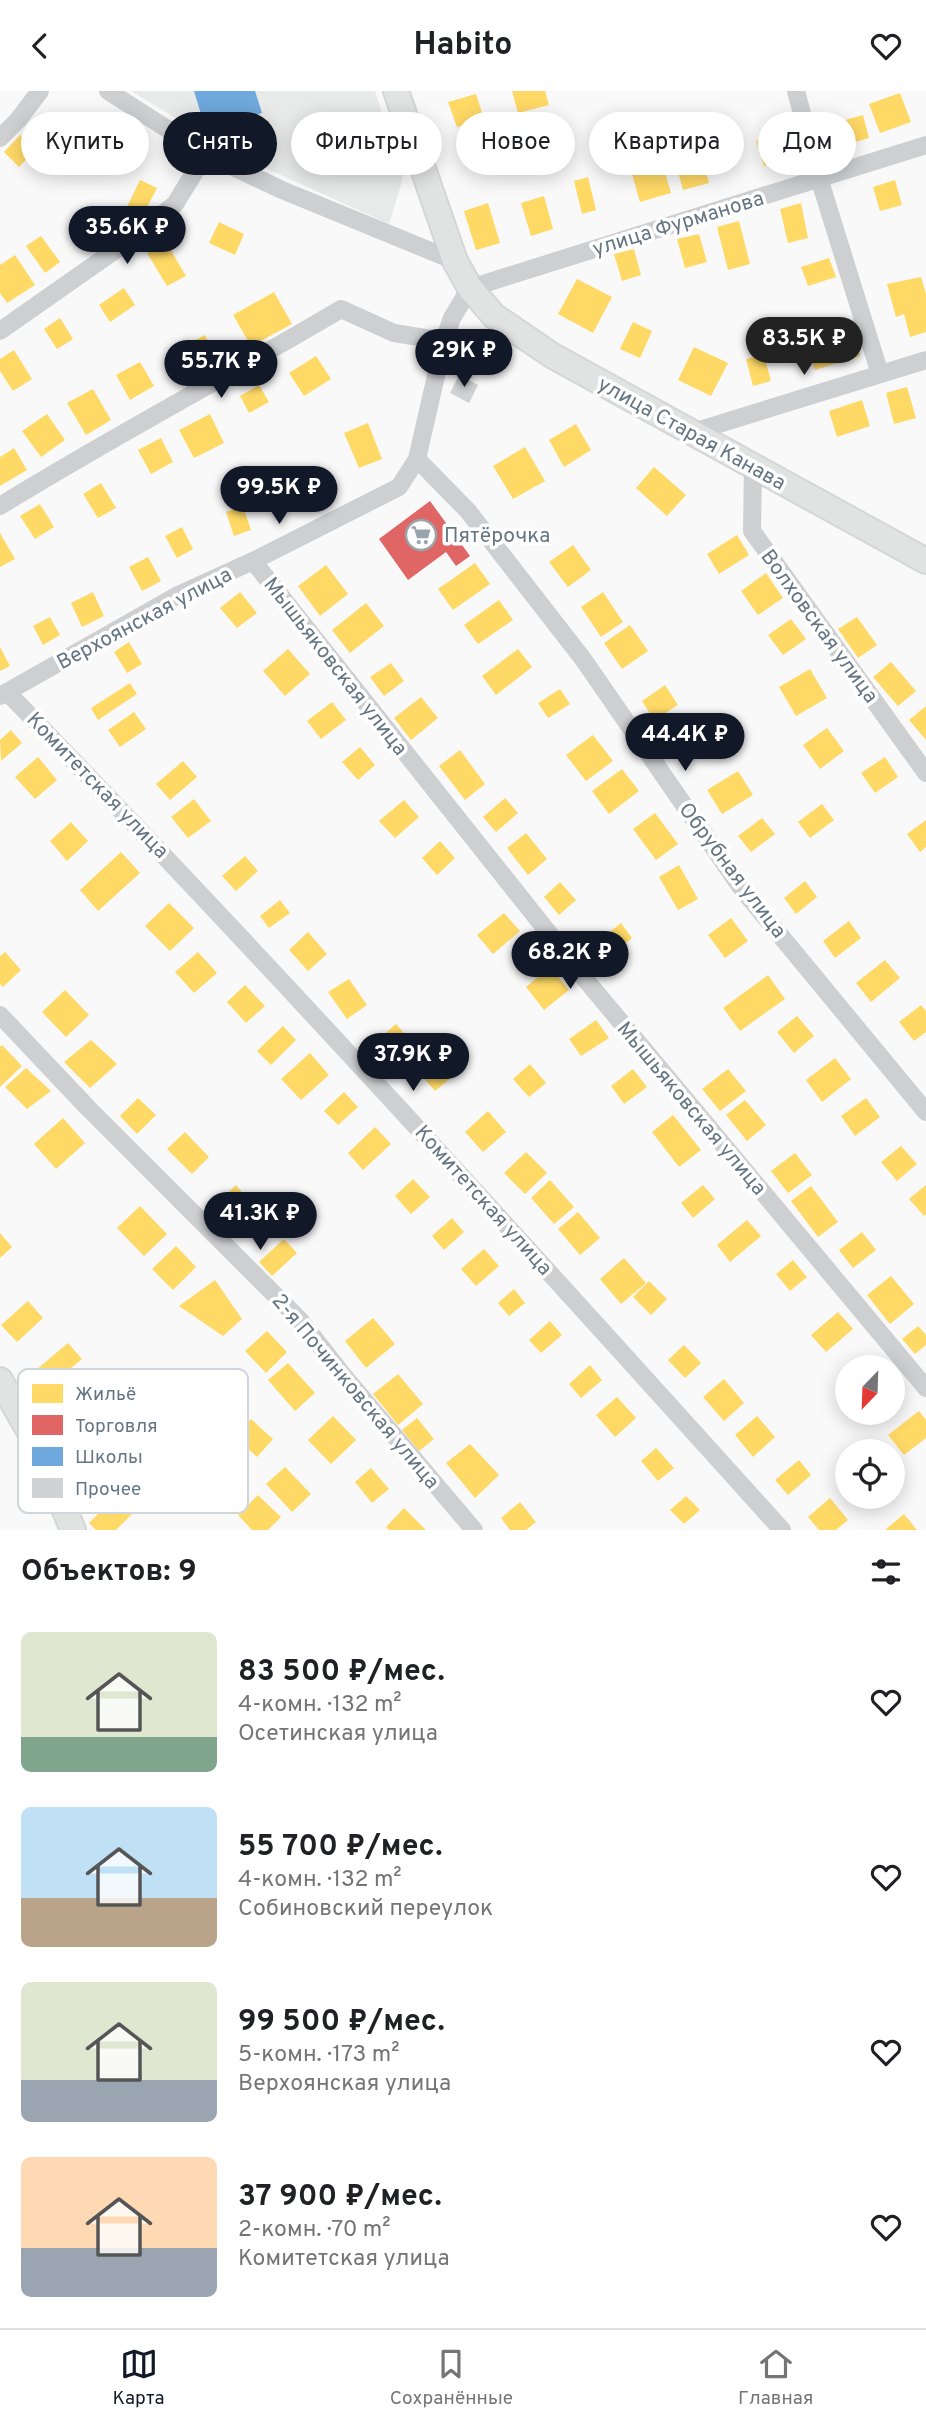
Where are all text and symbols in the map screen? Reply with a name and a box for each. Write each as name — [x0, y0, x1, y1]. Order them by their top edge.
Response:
text: Habito — [414, 26, 513, 66]
icon: back — [21, 27, 59, 65]
icon: heart — [867, 27, 905, 65]
chip: Купить — [21, 112, 149, 175]
chip: Снять — [163, 112, 277, 175]
chip: Фильтры — [291, 112, 442, 175]
chip: Новое — [456, 112, 575, 175]
chip: Квартира — [589, 112, 744, 175]
chip: Дом — [758, 112, 856, 175]
street label: улица Фурманова — [590, 186, 767, 263]
pin: 35.6K ₽ — [62, 207, 192, 266]
text: 35.6K ₽ — [85, 214, 169, 243]
pin: 83.5K ₽ — [739, 317, 869, 377]
text: 83.5K ₽ — [762, 325, 846, 354]
pin: 29K ₽ — [415, 329, 513, 389]
text: 29K ₽ — [431, 337, 497, 366]
pin: 55.7K ₽ — [156, 341, 286, 400]
text: 55.7K ₽ — [180, 348, 262, 377]
street label: улица Старая Канава — [592, 371, 790, 497]
pin: 99.5K ₽ — [214, 467, 344, 526]
text: 99.5K ₽ — [236, 474, 322, 503]
supermarket icon: Пятёрочка — [404, 518, 438, 552]
place label: Пятёрочка — [444, 523, 550, 550]
street label: Волховская улица — [754, 545, 884, 709]
street label: Верхоянская улица — [52, 562, 237, 677]
street label: Мышьяковская улица — [257, 572, 413, 762]
street label: Комитетская улица — [20, 707, 174, 865]
pin: 44.4K ₽ — [620, 713, 750, 773]
text: 44.4K ₽ — [641, 721, 729, 750]
street label: Обрубная улица — [672, 798, 792, 944]
pin: 68.2K ₽ — [505, 932, 635, 991]
text: 68.2K ₽ — [528, 939, 612, 968]
street label: Мышьяковская улица — [610, 1016, 772, 1202]
pin: 37.9K ₽ — [348, 1033, 478, 1093]
text: 37.9K ₽ — [373, 1041, 453, 1070]
street label: Комитетская улица — [408, 1120, 558, 1282]
pin: 41.3K ₽ — [195, 1193, 325, 1252]
text: 41.3K ₽ — [220, 1200, 300, 1229]
street label: 2-я Починковская улица — [265, 1289, 445, 1495]
north arrow — [835, 1355, 905, 1425]
map controls — [835, 1355, 905, 1509]
legend — [18, 1369, 248, 1513]
text: Жильё — [75, 1383, 136, 1407]
text: Торговля — [75, 1415, 158, 1439]
button: locate — [835, 1439, 905, 1509]
text: Школы — [75, 1446, 143, 1470]
text: Прочее — [75, 1478, 141, 1502]
icon: filters — [867, 1553, 905, 1591]
text: Объектов: 9 — [21, 1554, 197, 1591]
text: 83 500 ₽/мес. — [238, 1654, 445, 1691]
icon: home — [77, 1660, 161, 1744]
icon: heart — [867, 1683, 905, 1721]
text: 4-комн. · 132 m² — [238, 1691, 402, 1720]
text: Осетинская улица — [238, 1720, 438, 1749]
text: 55 700 ₽/мес. — [238, 1829, 443, 1866]
icon: home — [77, 1835, 161, 1919]
icon: heart — [867, 1858, 905, 1896]
text: 4-комн. · 132 m² — [238, 1866, 402, 1895]
text: Собиновский переулок — [238, 1895, 493, 1924]
text: 99 500 ₽/мес. — [238, 2004, 445, 2041]
icon: home — [77, 2010, 161, 2094]
icon: heart — [867, 2033, 905, 2071]
text: 5-комн. · 173 m² — [238, 2041, 400, 2070]
text: Верхоянская улица — [238, 2070, 451, 2099]
text: 37 900 ₽/мес. — [238, 2179, 442, 2216]
icon: home — [77, 2185, 161, 2269]
icon: heart — [867, 2208, 905, 2246]
text: 2-комн. · 70 m² — [238, 2216, 391, 2245]
text: Комитетская улица — [238, 2245, 450, 2274]
tab: Карта — [113, 2345, 165, 2411]
tab: Сохранённые — [390, 2345, 513, 2411]
tab: Главная — [738, 2345, 813, 2411]

